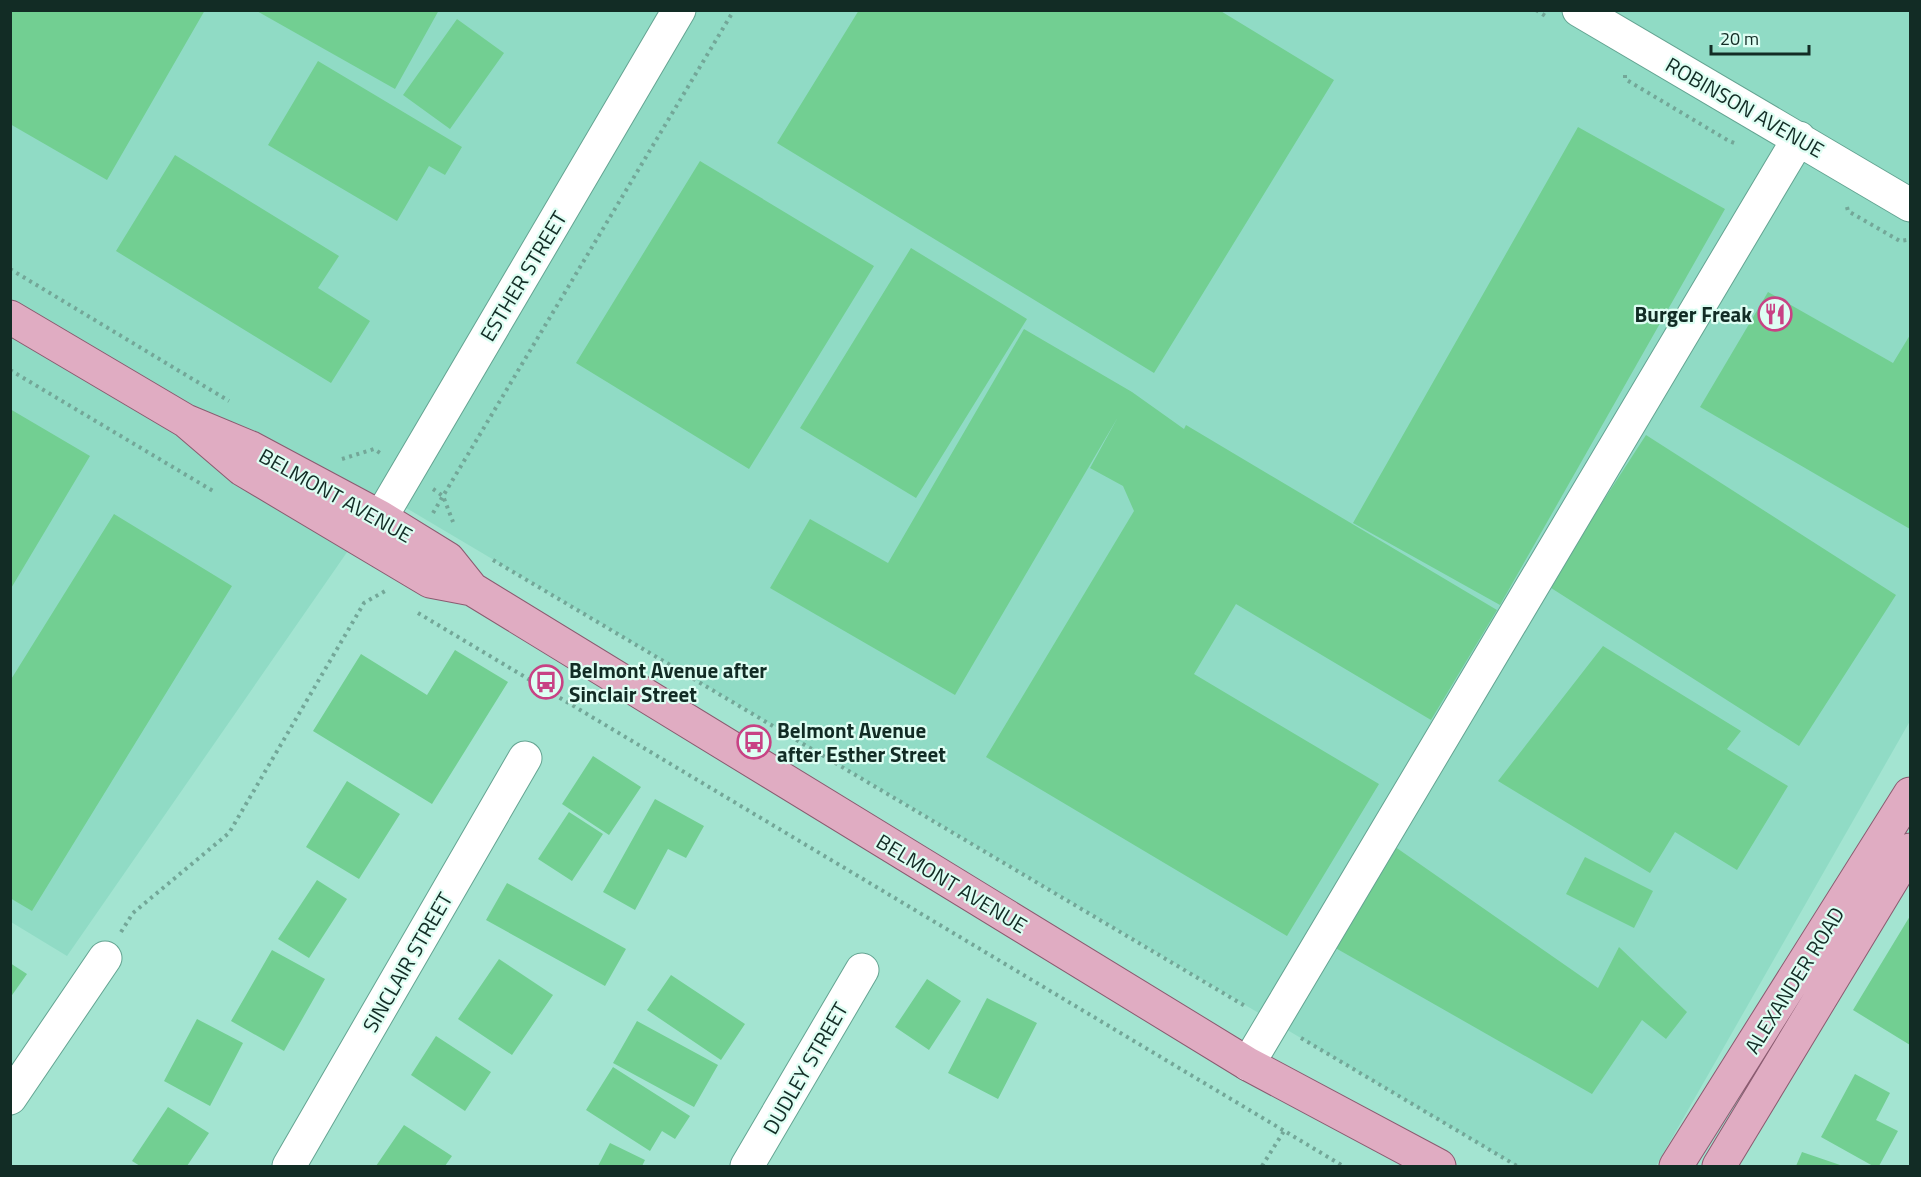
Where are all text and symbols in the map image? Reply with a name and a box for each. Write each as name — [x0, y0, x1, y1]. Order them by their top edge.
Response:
scale bar — [1711, 18, 1808, 56]
text: 20 m — [1720, 25, 1759, 52]
street label: ROBINSON AVENUE — [1660, 49, 1830, 165]
street label: ESTHER STREET — [471, 205, 575, 347]
restaurant icon: Burger Freak — [1757, 296, 1793, 332]
place label: Burger Freak — [1635, 298, 1752, 330]
street label: BELMONT AVENUE — [253, 440, 419, 550]
place label: Belmont Avenue after Sinclair Street — [569, 654, 767, 710]
bus stop icon: Belmont Avenue after Sinclair Street — [528, 664, 564, 700]
place label: Belmont Avenue after Esther Street — [777, 714, 946, 770]
bus stop icon: Belmont Avenue after Esther Street — [736, 724, 772, 760]
street label: BELMONT AVENUE — [870, 825, 1034, 941]
street label: SINCLAIR STREET — [354, 886, 460, 1038]
street label: ALEXANDER ROAD — [1736, 900, 1852, 1060]
street label: DUDLEY STREET — [754, 996, 856, 1140]

